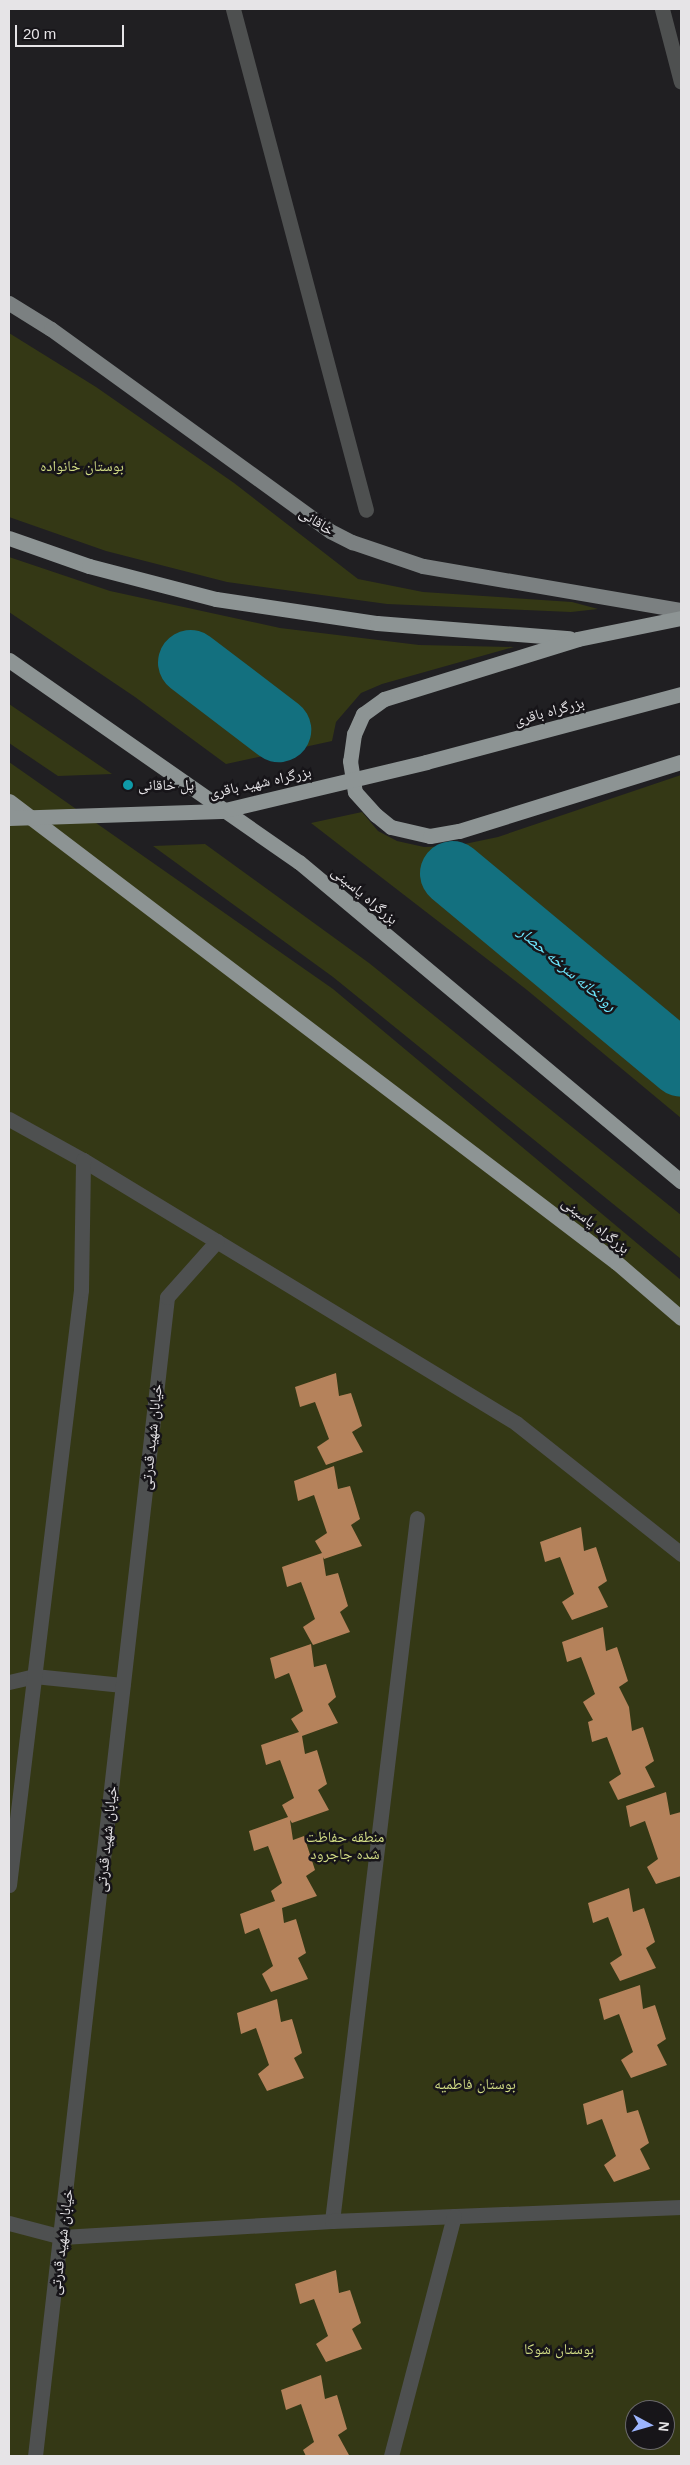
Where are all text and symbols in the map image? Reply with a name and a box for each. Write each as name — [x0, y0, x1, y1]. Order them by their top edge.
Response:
scale bar — [18, 15, 126, 47]
text: 20 m — [23, 25, 56, 42]
park label: بوستان خانواده — [40, 457, 124, 475]
street label: خاقانی — [296, 503, 338, 539]
street label: بزرگراه باقری — [512, 693, 586, 729]
street label: بزرگراه شهید باقری — [207, 762, 313, 802]
place label: پل خاقانی — [138, 776, 194, 794]
marker: پل خاقانی — [122, 779, 134, 791]
street label: بزرگراه یاسینی — [328, 862, 402, 928]
water label: رودخانه سرخه حصار — [514, 922, 620, 1016]
street label: بزرگراه یاسینی — [559, 1193, 633, 1257]
street label: خیابان شهید قدرتی — [136, 1383, 166, 1491]
street label: خیابان شهید قدرتی — [91, 1785, 121, 1893]
park label: منطقه حفاظت شده جاجرود — [306, 1827, 384, 1862]
park label: بوستان فاطمیه — [434, 2075, 516, 2093]
street label: خیابان شهید قدرتی — [46, 2188, 76, 2296]
park label: بوستان شوکا — [524, 2340, 594, 2358]
north arrow — [625, 2400, 675, 2450]
text: N — [655, 2421, 672, 2432]

